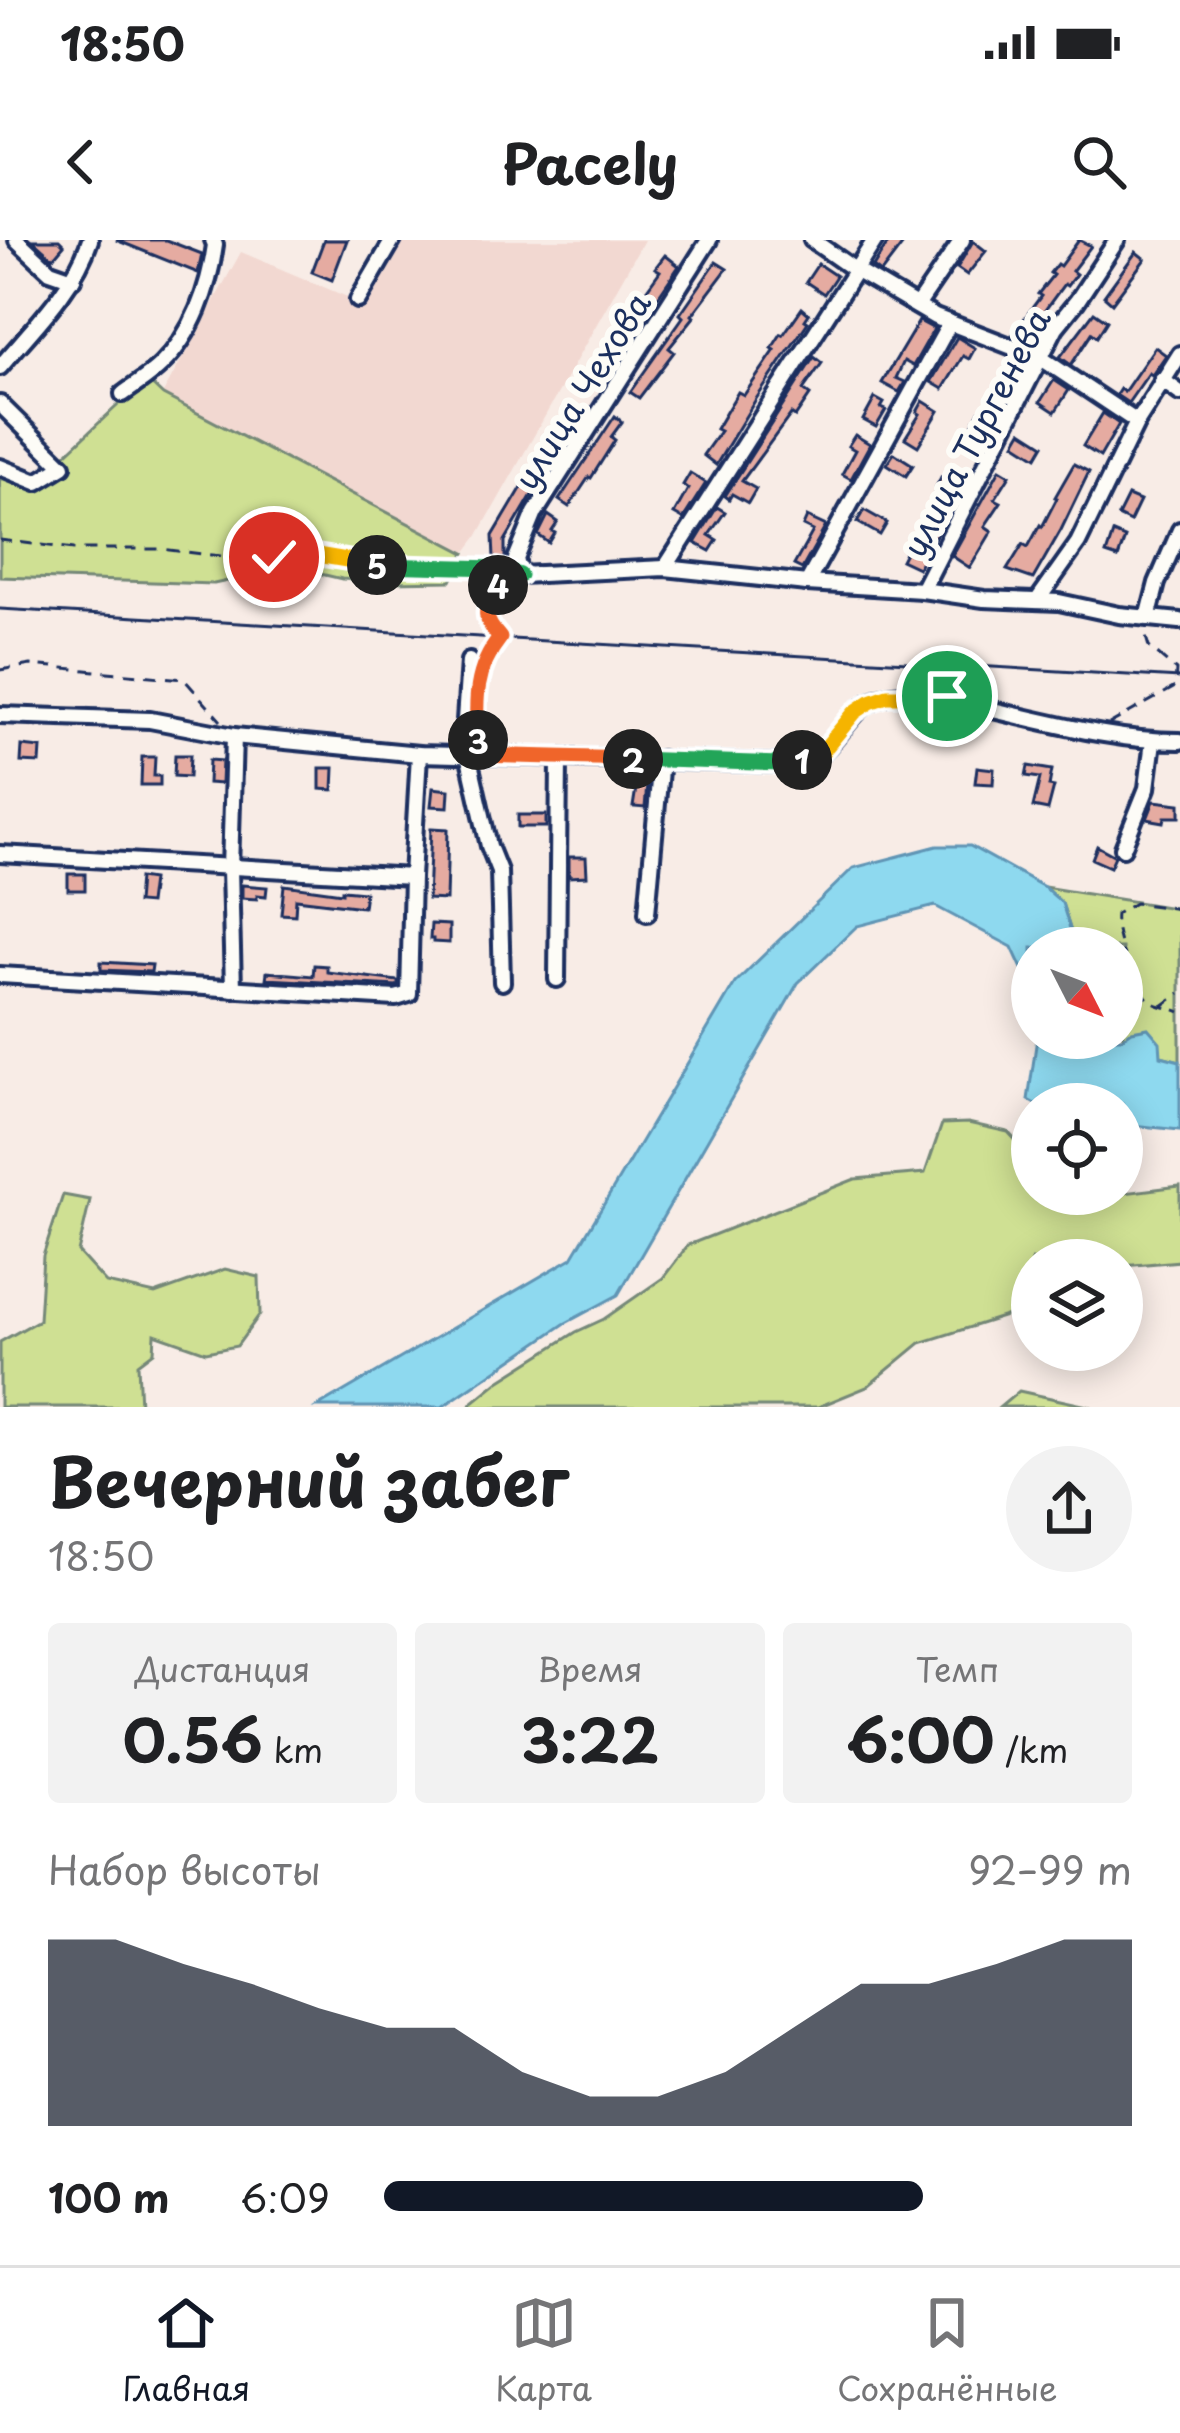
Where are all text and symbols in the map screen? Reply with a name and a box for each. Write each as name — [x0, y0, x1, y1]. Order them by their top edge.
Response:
text: 18:50 — [60, 8, 185, 76]
text: Pacely — [502, 122, 678, 203]
icon: back — [48, 129, 114, 195]
icon: search — [1066, 129, 1132, 195]
street label: улица Чехова — [500, 281, 662, 499]
street label: улица Тургенева — [888, 298, 1062, 565]
pin — [223, 506, 325, 608]
icon: check — [241, 524, 307, 590]
pin: 5 — [347, 535, 407, 595]
text: 5 — [366, 540, 388, 590]
pin: 4 — [468, 555, 528, 615]
text: 4 — [487, 560, 509, 610]
pin — [896, 645, 998, 747]
icon: arrive — [914, 663, 980, 729]
pin: 3 — [448, 710, 508, 770]
text: 3 — [467, 715, 489, 765]
pin: 2 — [603, 729, 663, 789]
pin: 1 — [772, 730, 832, 790]
text: 2 — [621, 734, 645, 784]
text: 1 — [794, 735, 810, 785]
north arrow — [1011, 927, 1143, 1059]
map controls — [1011, 927, 1143, 1371]
button: locate — [1011, 1083, 1143, 1215]
button: layers — [1011, 1239, 1143, 1371]
text: Вечерний забег — [48, 1430, 569, 1529]
button: share — [1006, 1446, 1132, 1572]
text: 18:50 — [48, 1525, 154, 1584]
text: Дистанция — [135, 1643, 310, 1693]
text: Время — [537, 1643, 643, 1693]
text: Темп — [916, 1643, 999, 1693]
text: 0.56 — [122, 1693, 263, 1783]
text: 3:22 — [521, 1693, 659, 1783]
text: 6:00 — [846, 1693, 994, 1783]
text: km — [263, 1724, 323, 1774]
text: /km — [994, 1724, 1068, 1774]
text: Набор высоты — [48, 1839, 321, 1898]
text: 92–99 m — [968, 1839, 1132, 1898]
text: 100 m — [48, 2167, 170, 2226]
text: 6:09 — [240, 2167, 330, 2226]
tab: Главная — [122, 2290, 250, 2412]
tab: Карта — [495, 2290, 592, 2412]
tab: Сохранённые — [837, 2290, 1058, 2412]

